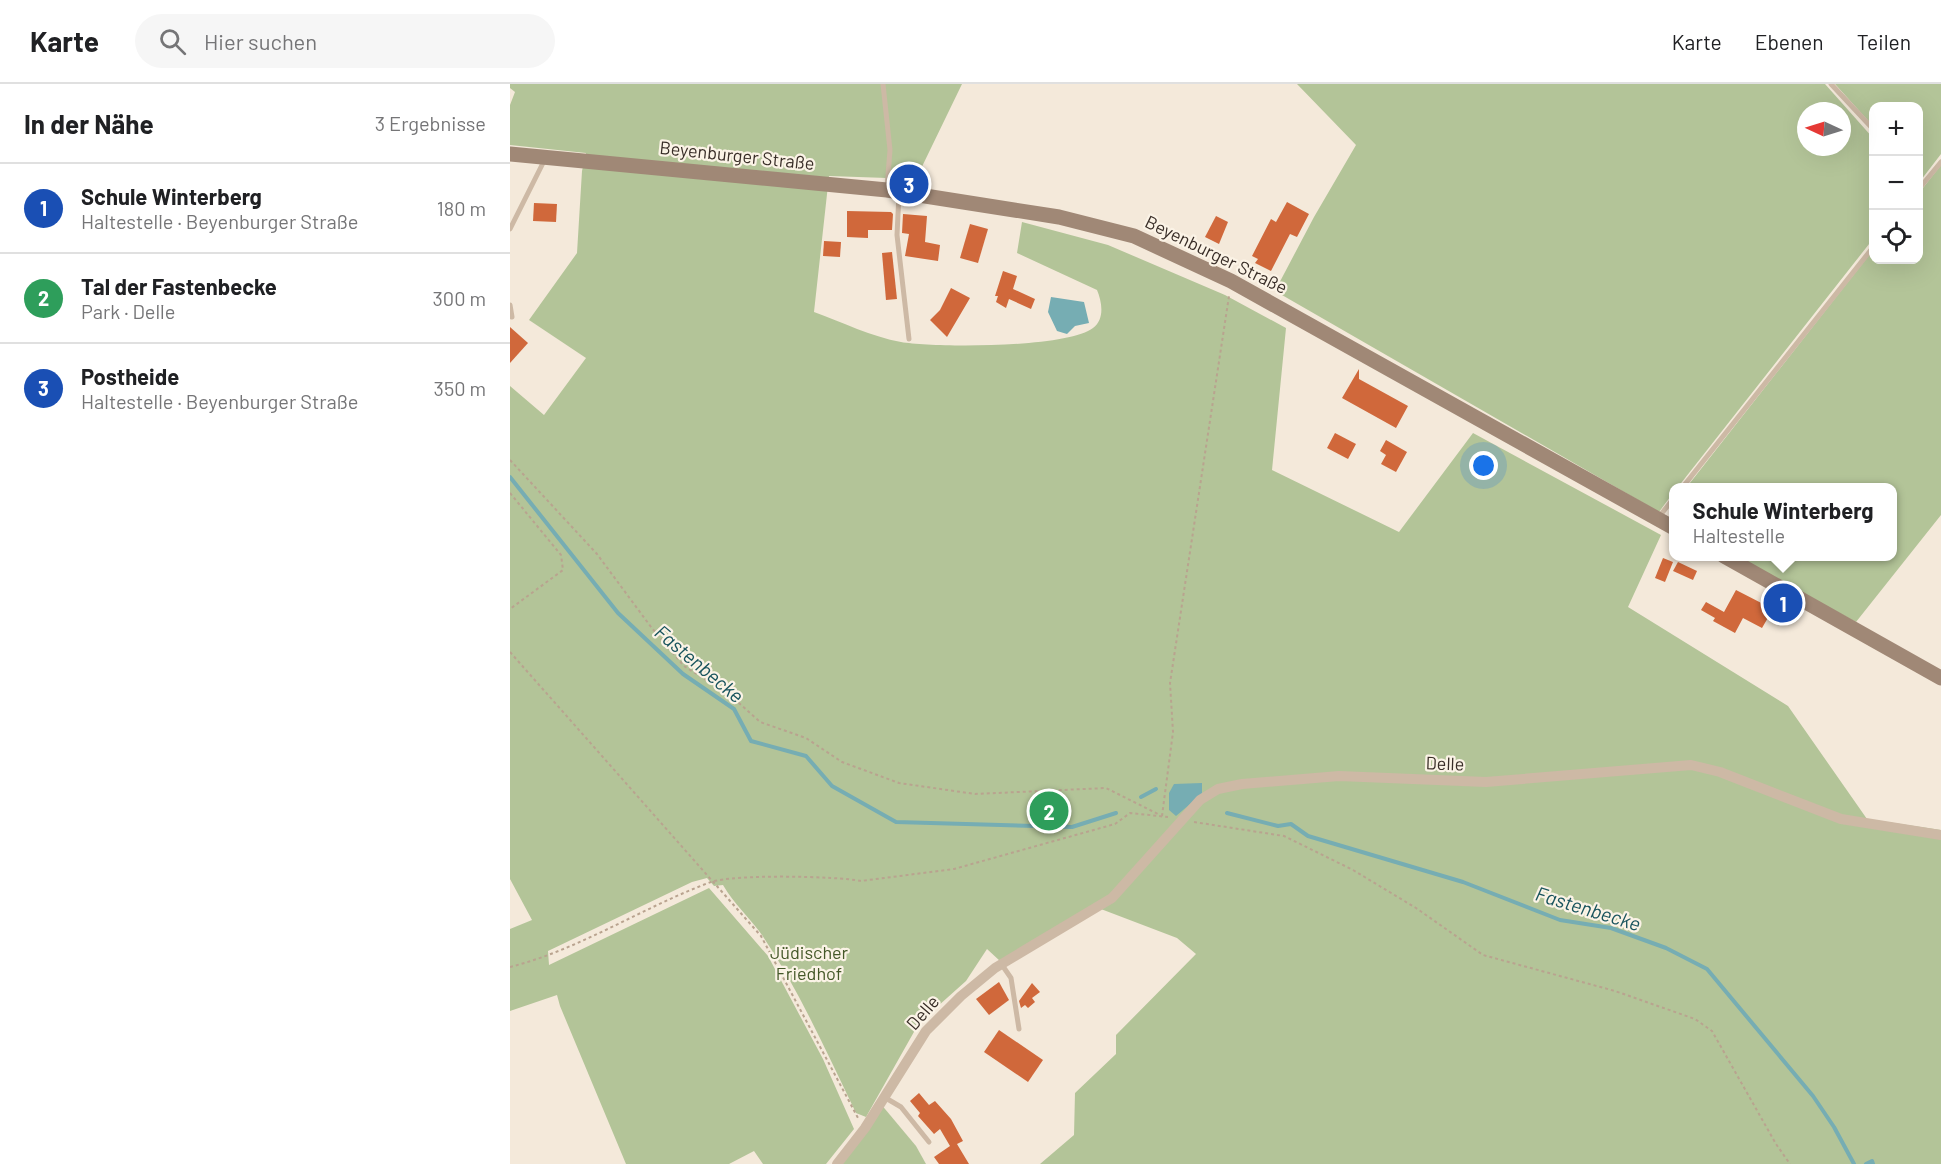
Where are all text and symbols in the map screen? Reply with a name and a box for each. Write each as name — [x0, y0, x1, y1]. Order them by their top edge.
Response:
search box — [135, 14, 555, 68]
text: Karte — [30, 24, 99, 58]
icon: search — [156, 25, 189, 58]
text: Hier suchen — [204, 28, 317, 54]
text: Karte — [1672, 29, 1722, 54]
text: Ebenen — [1755, 29, 1824, 54]
text: Teilen — [1857, 29, 1911, 54]
north arrow — [1797, 102, 1851, 156]
map controls — [1869, 102, 1923, 264]
button: + — [1869, 102, 1923, 156]
text: In der Nähe — [24, 108, 154, 139]
text: 3 Ergebnisse — [375, 111, 486, 135]
street label: Beyenburger Straße — [659, 136, 816, 174]
button: − — [1869, 156, 1923, 210]
pin: 3 — [890, 162, 928, 206]
text: Schule Winterberg — [81, 183, 262, 209]
text: 1 — [40, 196, 47, 220]
text: 180 m — [437, 196, 486, 220]
text: Haltestelle · Beyenburger Straße — [81, 209, 358, 233]
street label: Beyenburger Straße — [1142, 210, 1291, 298]
button: locate — [1869, 210, 1923, 264]
text: Tal der Fastenbecke — [81, 273, 277, 299]
text: 2 — [38, 286, 49, 310]
text: 300 m — [433, 286, 486, 310]
text: Park · Delle — [81, 299, 175, 323]
text: Postheide — [81, 363, 179, 389]
text: 3 — [38, 376, 49, 400]
text: 350 m — [434, 376, 486, 400]
text: Haltestelle · Beyenburger Straße — [81, 389, 358, 413]
your location — [1469, 451, 1498, 480]
popup — [1669, 483, 1897, 561]
text: Schule Winterberg — [1693, 497, 1873, 523]
text: Haltestelle — [1693, 523, 1785, 547]
pin: 1 — [1764, 580, 1802, 626]
water label: Fastenbecke — [650, 619, 749, 707]
street label: Delle — [1425, 751, 1465, 775]
pin: 2 — [1030, 788, 1068, 834]
water label: Fastenbecke — [1533, 881, 1644, 935]
park label: Jüdischer Friedhof — [770, 941, 849, 984]
street label: Delle — [901, 991, 943, 1034]

